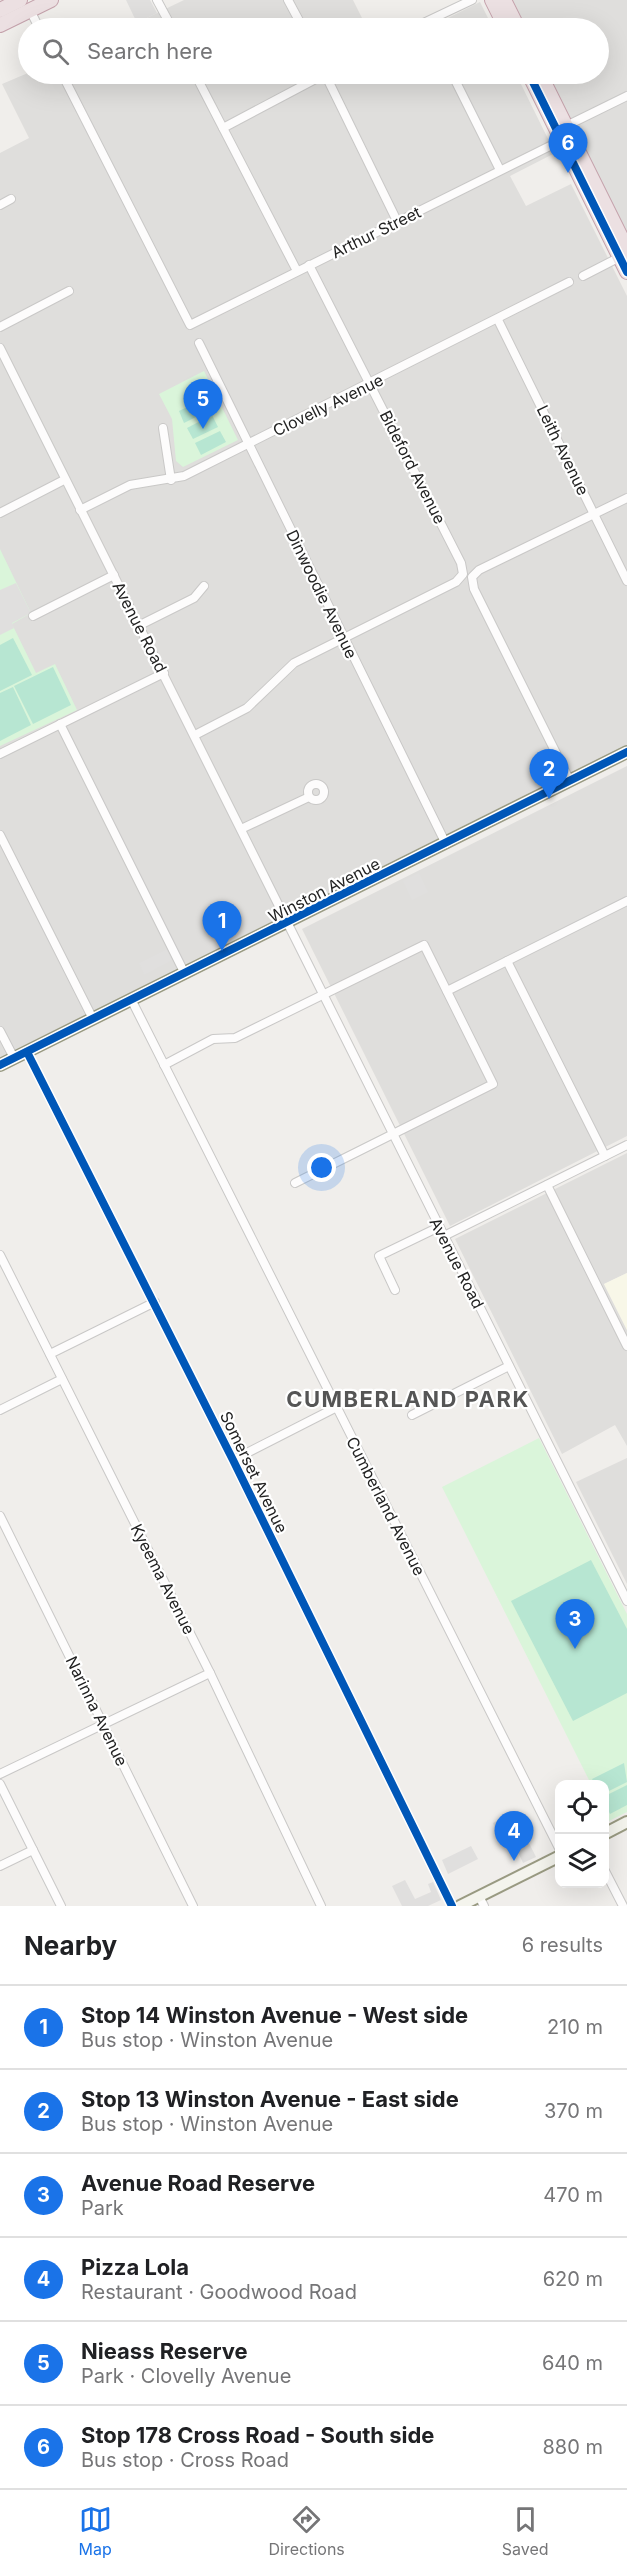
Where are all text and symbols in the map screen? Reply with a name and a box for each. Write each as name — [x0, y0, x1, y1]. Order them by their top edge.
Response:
search box — [18, 18, 609, 84]
icon: search — [39, 35, 72, 68]
text: Search here — [87, 38, 213, 64]
pin: 6 — [548, 124, 588, 173]
street label: Arthur Street — [328, 202, 424, 262]
street label: Clovelly Avenue — [270, 370, 386, 440]
pin: 5 — [184, 380, 222, 429]
street label: Leith Avenue — [533, 402, 593, 498]
street label: Bideford Avenue — [376, 407, 450, 527]
street label: Dinwoodie Avenue — [282, 526, 362, 662]
street label: Avenue Road — [109, 578, 171, 676]
pin: 2 — [530, 750, 568, 799]
street label: Winston Avenue — [265, 853, 383, 927]
pin: 1 — [202, 902, 242, 951]
your location — [307, 1153, 336, 1182]
street label: Avenue Road — [426, 1214, 488, 1312]
district label: CUMBERLAND PARK — [286, 1386, 530, 1412]
street label: Somerset Avenue — [216, 1408, 292, 1536]
street label: Cumberland Avenue — [342, 1433, 430, 1579]
street label: Kyeema Avenue — [127, 1520, 199, 1638]
pin: 3 — [556, 1600, 594, 1649]
street label: Narinna Avenue — [62, 1653, 132, 1769]
map controls — [555, 1780, 609, 1888]
button: locate — [555, 1780, 609, 1834]
pin: 4 — [494, 1812, 534, 1861]
button: layers — [555, 1834, 609, 1888]
text: Nearby — [24, 1930, 117, 1961]
text: 6 results — [522, 1933, 603, 1957]
text: Stop 14 Winston Avenue - West side — [81, 2002, 468, 2028]
text: 1 — [39, 2015, 48, 2039]
text: 210 m — [547, 2015, 603, 2039]
text: Bus stop · Winston Avenue — [81, 2028, 333, 2052]
text: Stop 13 Winston Avenue - East side — [81, 2086, 459, 2112]
text: 2 — [37, 2099, 50, 2123]
text: 370 m — [544, 2099, 603, 2123]
text: Bus stop · Winston Avenue — [81, 2112, 333, 2136]
text: Avenue Road Reserve — [81, 2170, 315, 2196]
text: 3 — [37, 2183, 50, 2207]
text: 470 m — [543, 2183, 603, 2207]
text: Park — [81, 2196, 124, 2220]
text: Pizza Lola — [81, 2254, 189, 2280]
text: 4 — [37, 2267, 50, 2291]
text: 620 m — [543, 2267, 603, 2291]
text: Restaurant · Goodwood Road — [81, 2280, 357, 2304]
text: Nieass Reserve — [81, 2338, 248, 2364]
text: 5 — [37, 2351, 50, 2375]
text: 640 m — [542, 2351, 603, 2375]
text: Park · Clovelly Avenue — [81, 2364, 291, 2388]
text: Stop 178 Cross Road - South side — [81, 2422, 434, 2448]
text: 6 — [37, 2435, 50, 2459]
text: 880 m — [542, 2435, 603, 2459]
text: Bus stop · Cross Road — [81, 2448, 289, 2472]
tab: Map — [78, 2503, 112, 2559]
tab: Directions — [269, 2503, 345, 2559]
tab: Saved — [502, 2503, 549, 2559]

